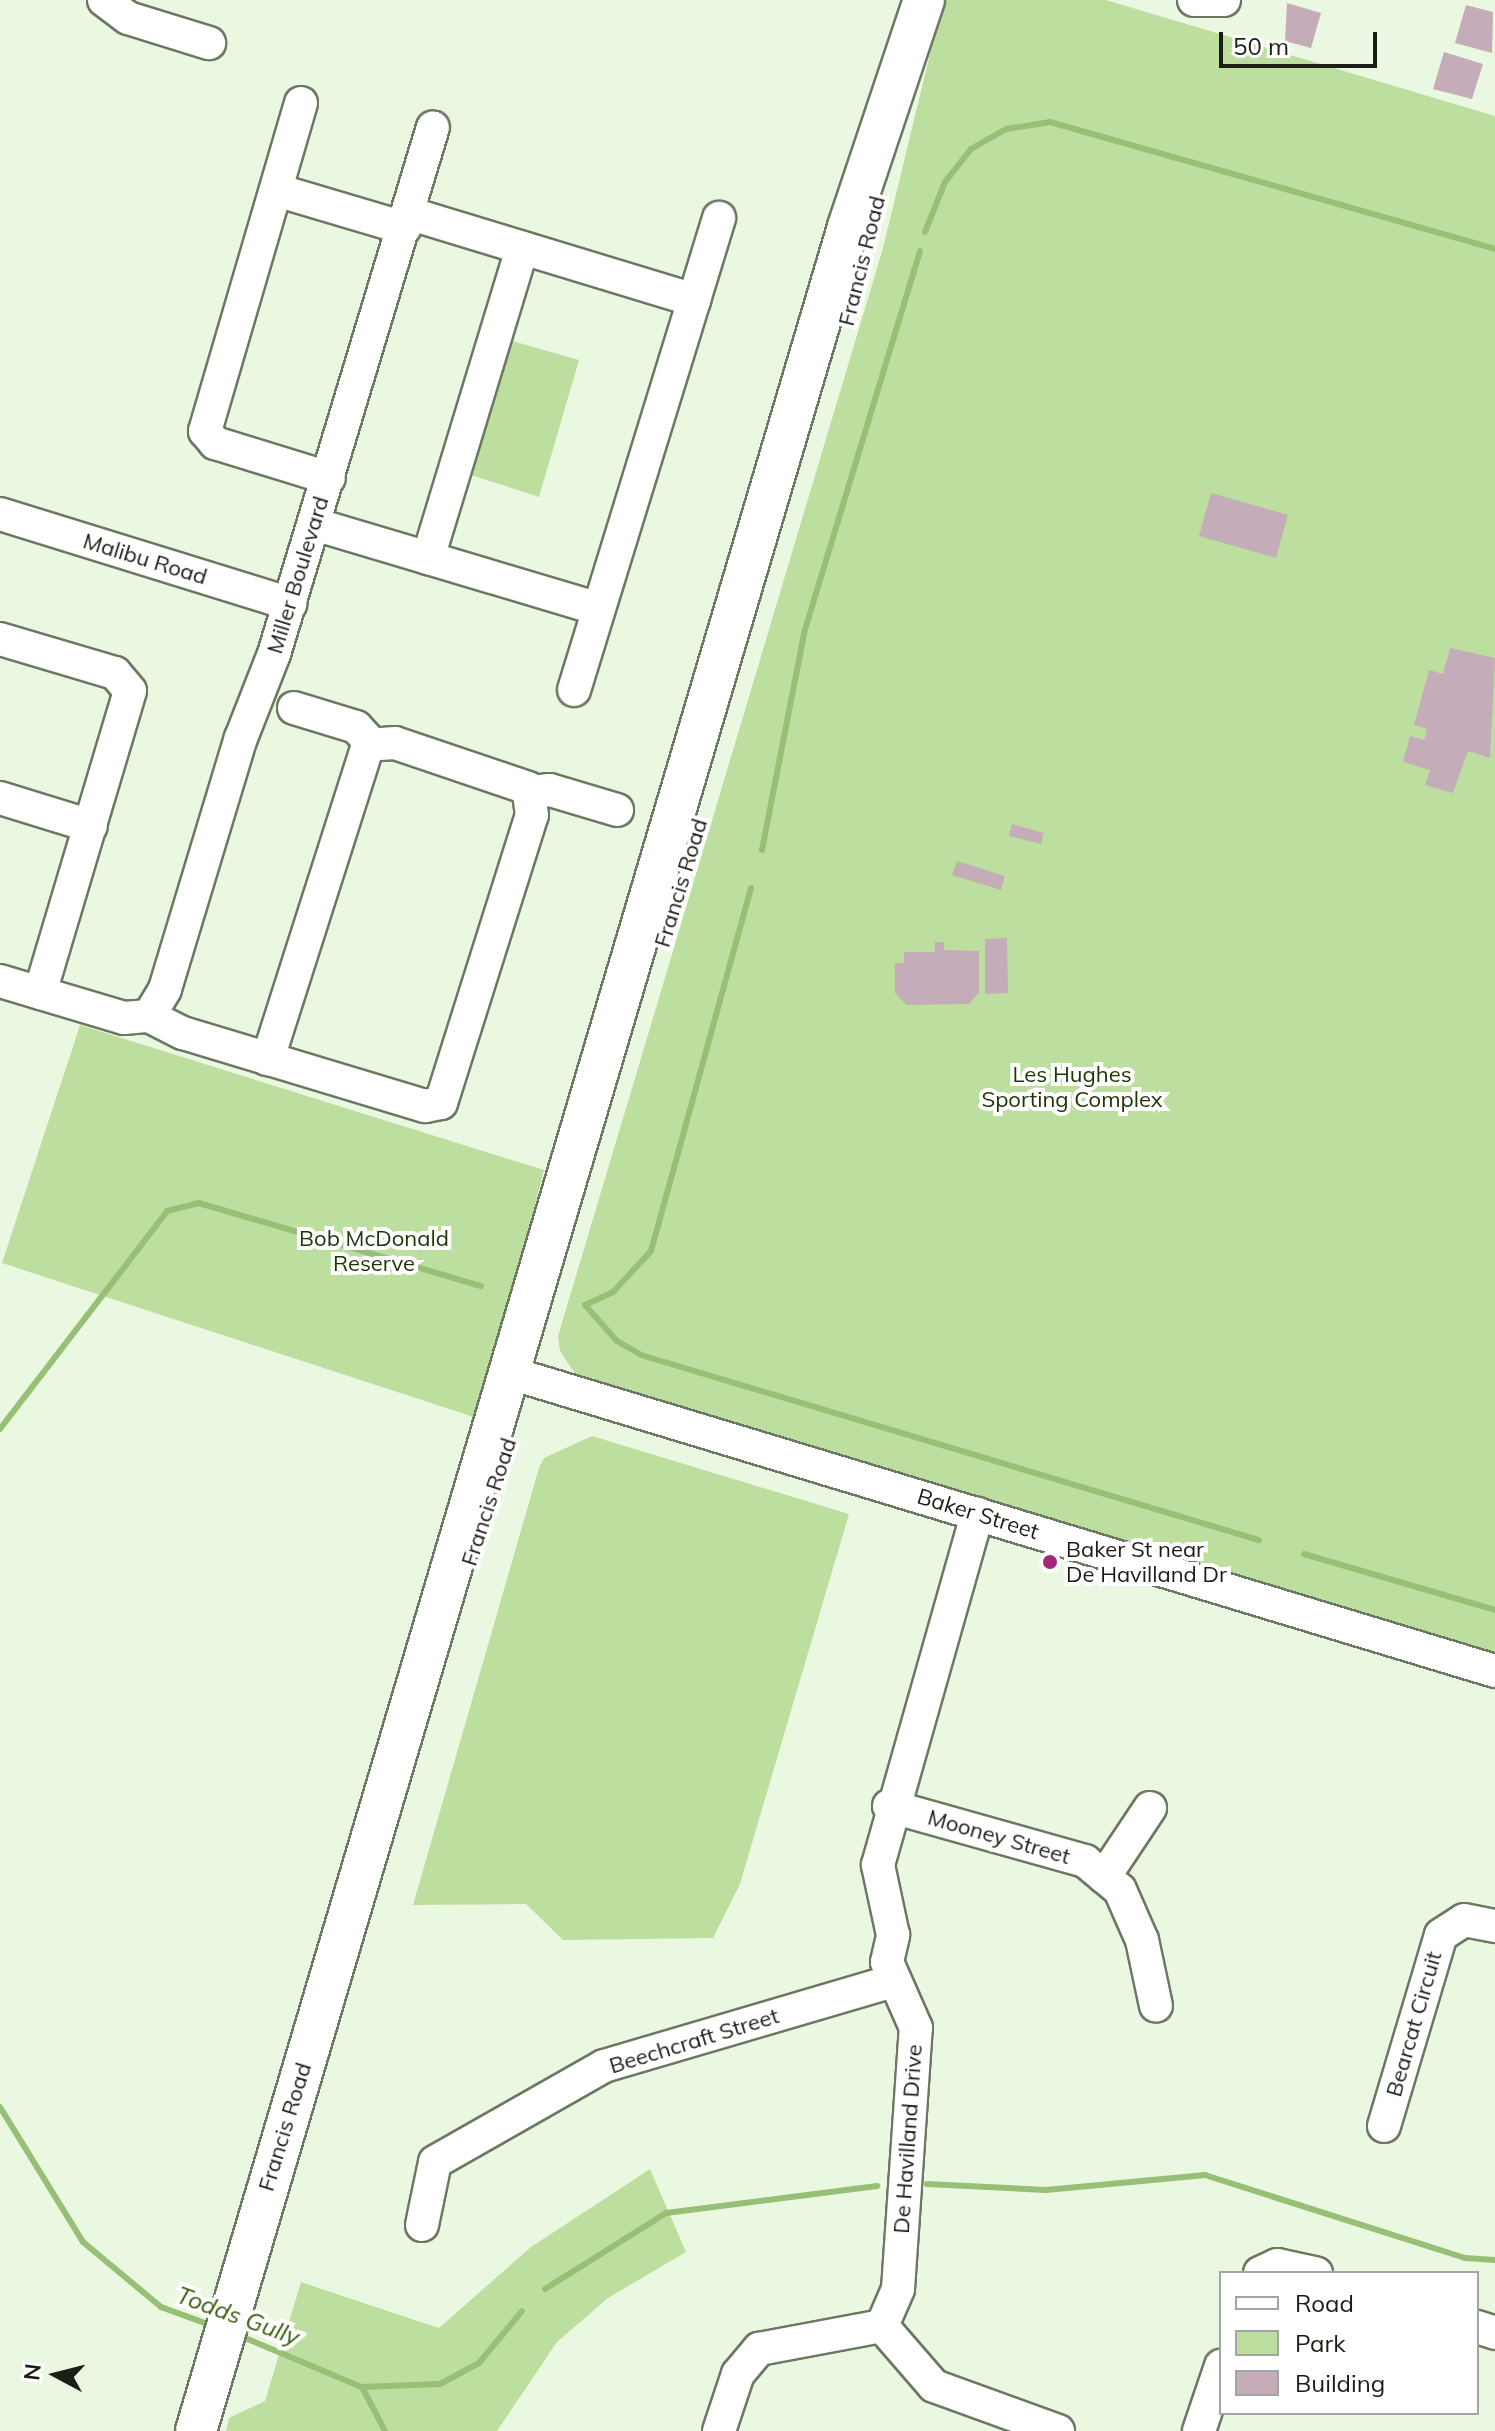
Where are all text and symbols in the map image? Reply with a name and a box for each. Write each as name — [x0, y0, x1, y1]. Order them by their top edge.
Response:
scale bar — [1223, 16, 1381, 66]
text: 50 m — [1233, 31, 1289, 61]
street label: Francis Road — [833, 193, 891, 329]
street label: Miller Boulevard — [262, 493, 334, 657]
street label: Malibu Road — [80, 528, 210, 590]
street label: Francis Road — [649, 816, 713, 950]
park label: Les Hughes Sporting Complex — [981, 1061, 1163, 1112]
park label: Bob McDonald Reserve — [299, 1225, 449, 1276]
street label: Francis Road — [456, 1435, 522, 1569]
street label: Baker Street — [914, 1483, 1042, 1545]
place label: Baker St near De Havilland Dr — [1066, 1536, 1227, 1588]
marker: Baker St near De Havilland Dr — [1041, 1553, 1059, 1571]
street label: Mooney Street — [925, 1804, 1073, 1870]
street label: Bearcat Circuit — [1381, 1948, 1447, 2100]
street label: Beechcraft Street — [606, 2003, 782, 2079]
street label: De Havilland Drive — [888, 2043, 928, 2235]
street label: Francis Road — [253, 2060, 317, 2194]
legend — [1219, 2271, 1479, 2415]
water label: Todds Gully — [173, 2280, 303, 2352]
text: Road — [1295, 2288, 1354, 2318]
text: Park — [1295, 2328, 1346, 2358]
north arrow — [16, 2335, 96, 2415]
text: N — [17, 2362, 47, 2382]
text: Building — [1295, 2368, 1385, 2398]

